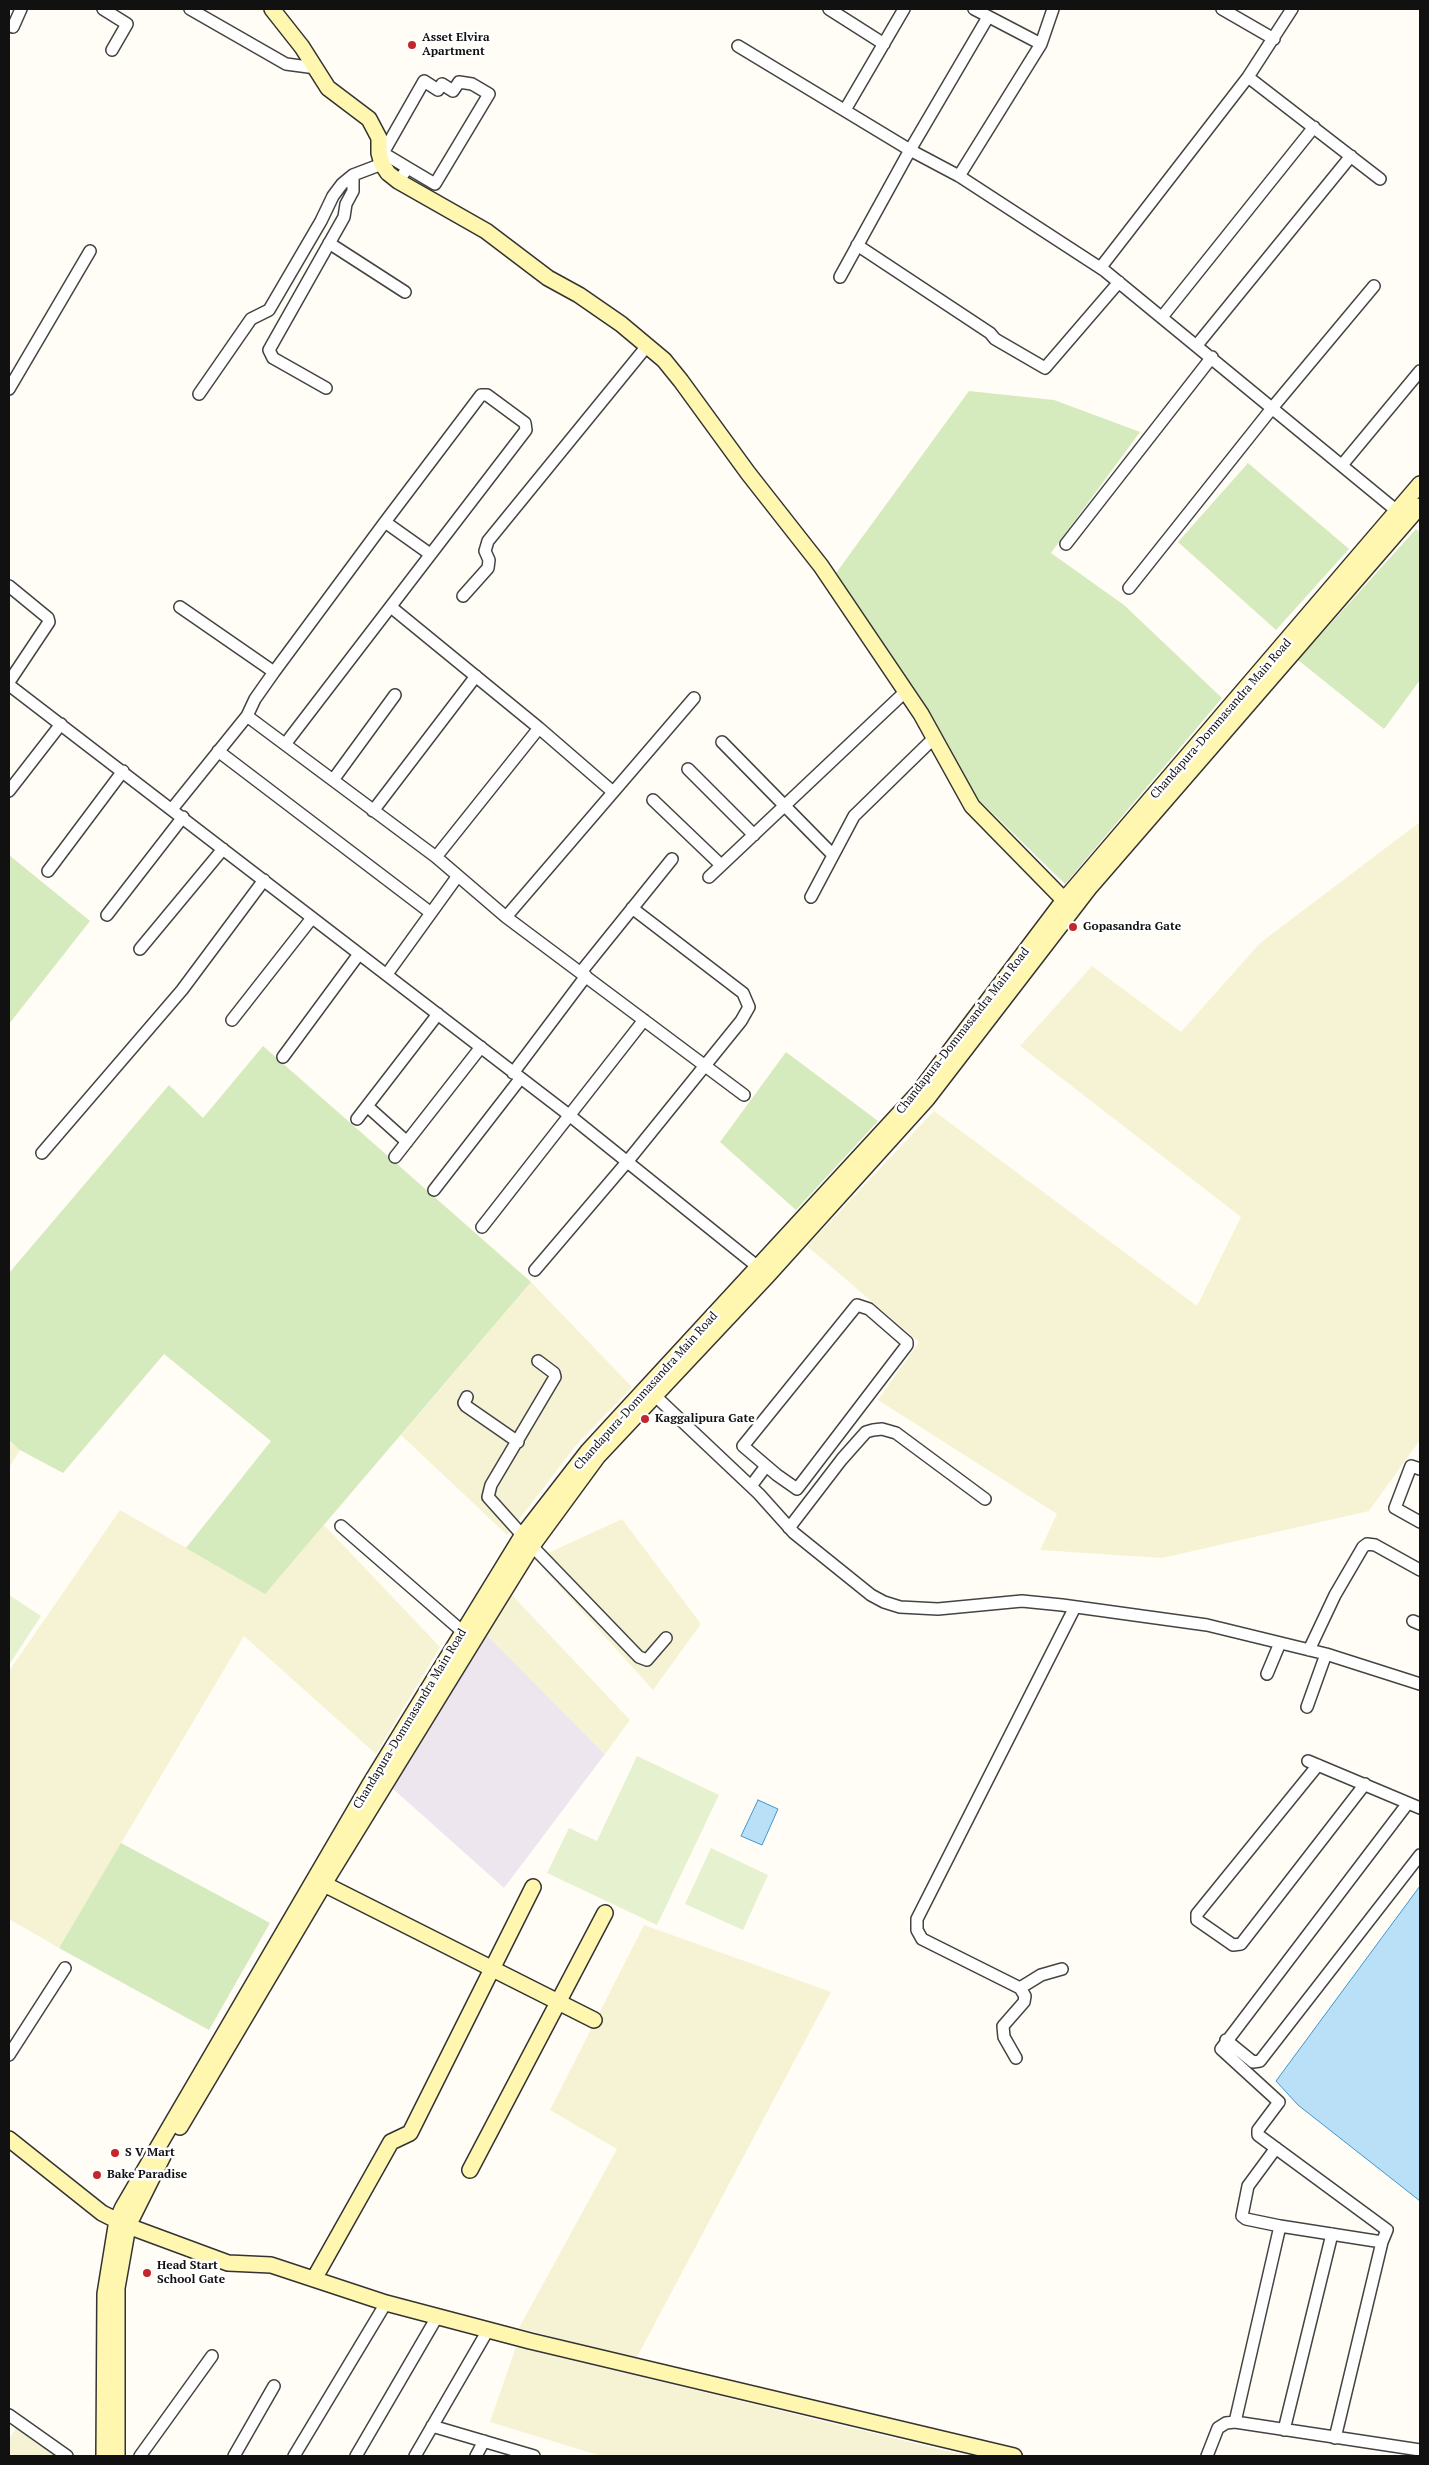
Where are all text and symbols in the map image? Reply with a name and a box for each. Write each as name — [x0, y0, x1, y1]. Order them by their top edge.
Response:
place label: Asset Elvira Apartment — [422, 31, 490, 59]
marker: Asset Elvira Apartment — [406, 39, 418, 51]
street label: Chandapura-Dommasandra Main Road — [1147, 636, 1295, 802]
place label: Gopasandra Gate — [1083, 920, 1181, 934]
marker: Gopasandra Gate — [1067, 921, 1079, 933]
street label: Chandapura-Dommasandra Main Road — [893, 945, 1033, 1117]
street label: Chandapura-Dommasandra Main Road — [571, 1309, 721, 1473]
place label: Kaggalipura Gate — [655, 1412, 755, 1426]
marker: Kaggalipura Gate — [639, 1413, 651, 1425]
street label: Chandapura-Dommasandra Main Road — [350, 1626, 470, 1812]
place label: S V Mart — [125, 2146, 175, 2160]
marker: S V Mart — [109, 2147, 121, 2159]
place label: Bake Paradise — [107, 2168, 187, 2182]
marker: Bake Paradise — [91, 2169, 103, 2181]
place label: Head Start School Gate — [157, 2259, 225, 2287]
marker: Head Start School Gate — [141, 2267, 153, 2279]

